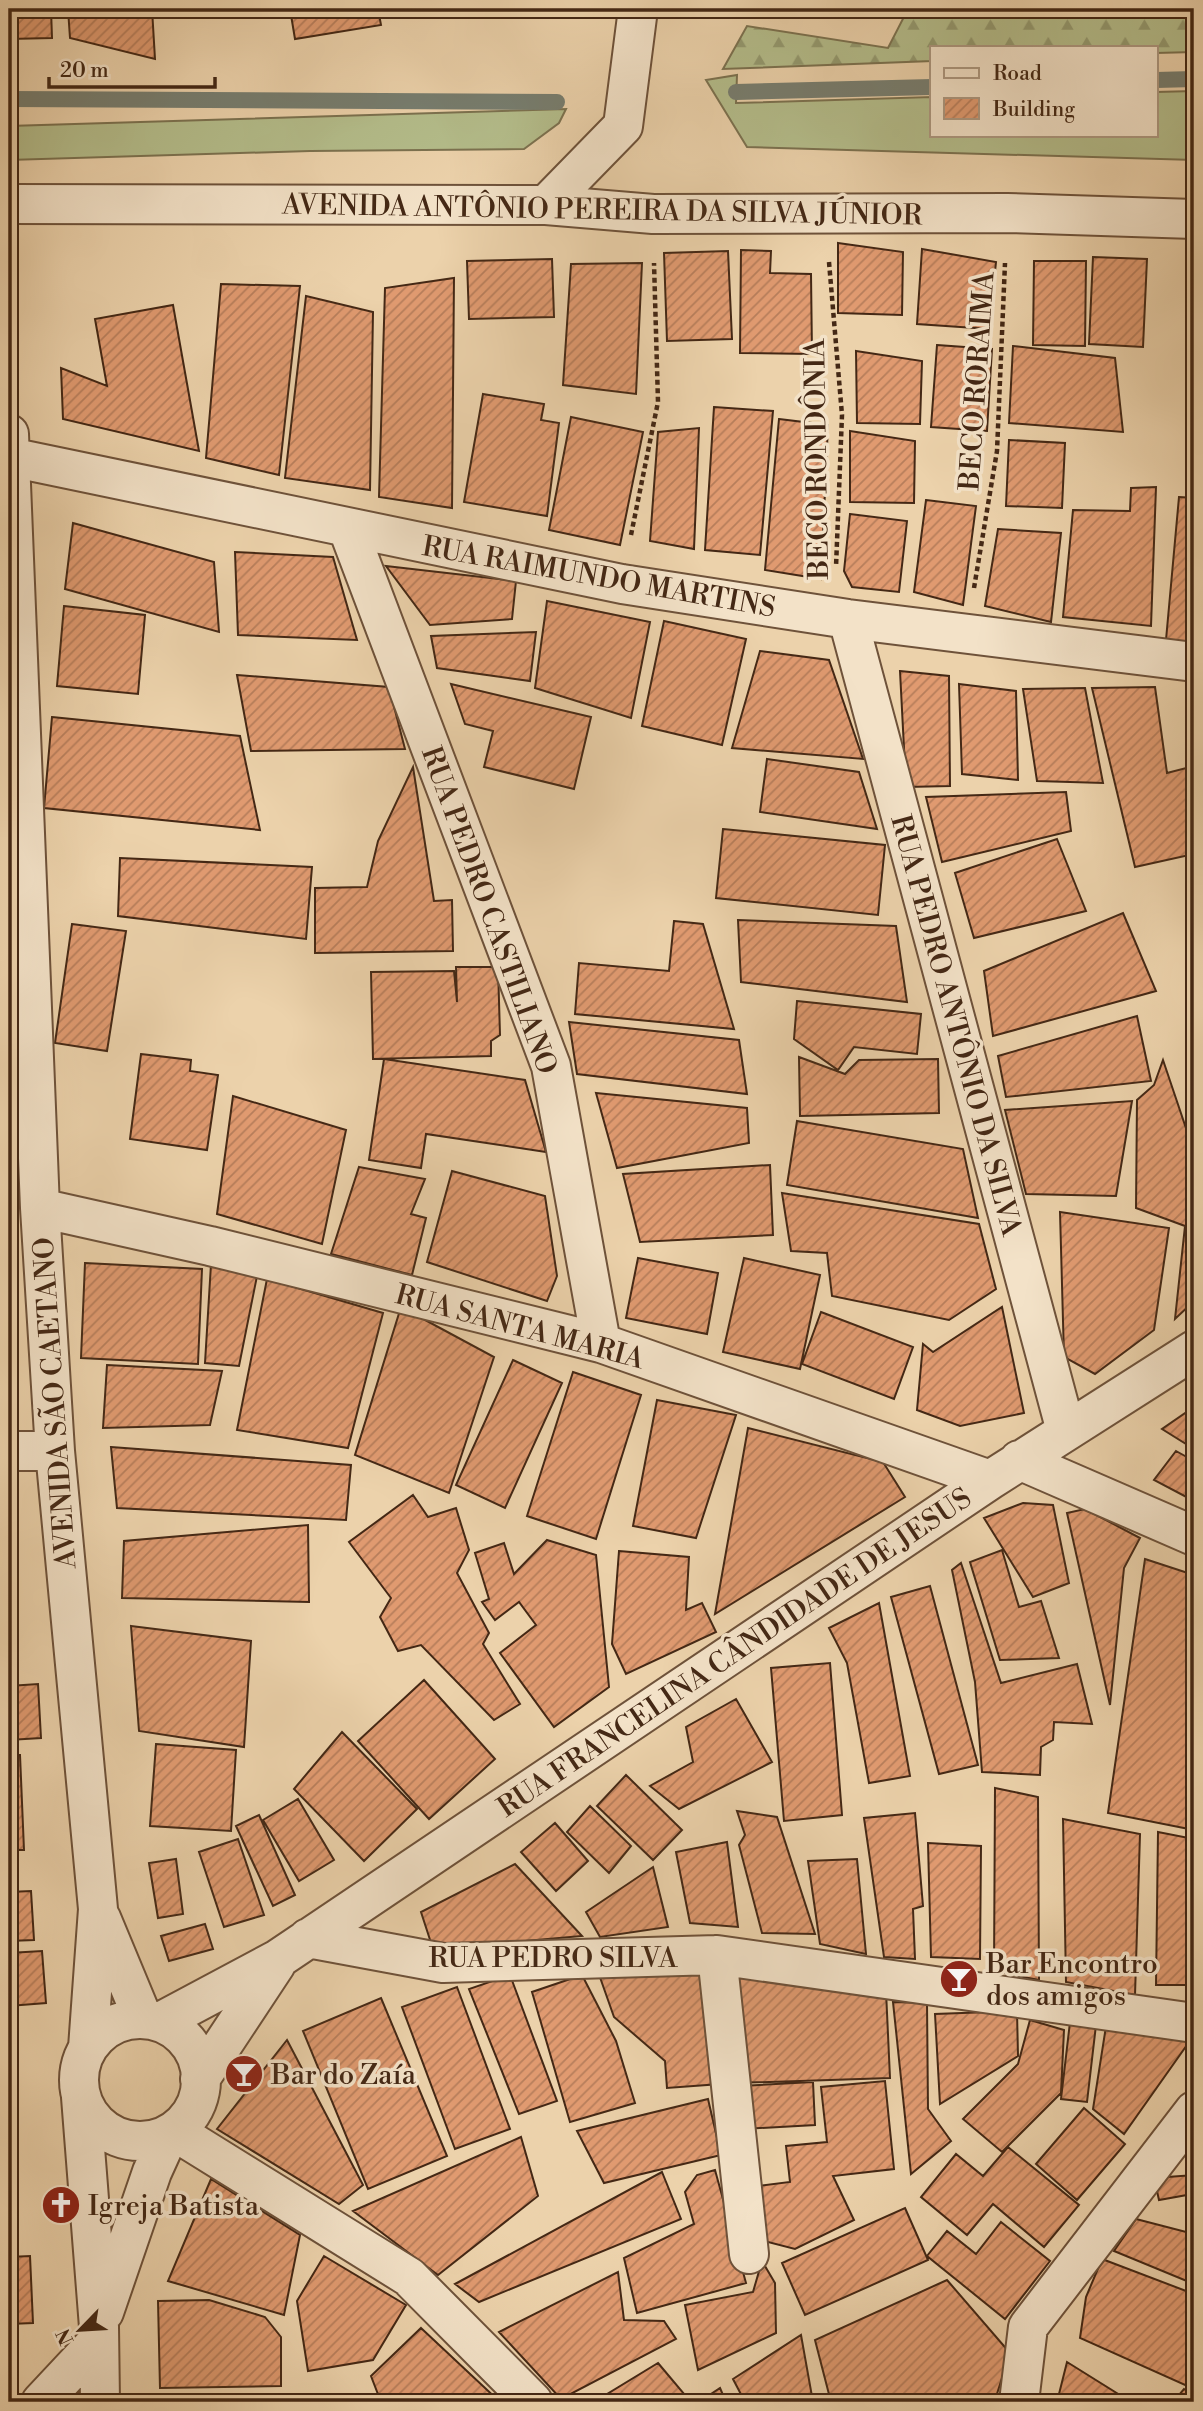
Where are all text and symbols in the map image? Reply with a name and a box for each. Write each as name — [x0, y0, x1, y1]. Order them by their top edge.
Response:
scale bar — [49, 46, 215, 90]
legend — [930, 46, 1158, 136]
text: 20 m — [60, 58, 109, 84]
text: Road — [993, 61, 1042, 87]
text: Building — [992, 97, 1075, 123]
street label: AVENIDA ANTÔNIO PEREIRA DA SILVA JÚNIOR — [281, 185, 923, 234]
street label: BECO RORAIMA — [952, 270, 1003, 493]
street label: BECO RONDÔNIA — [796, 338, 837, 581]
street label: RUA RAIMUNDO MARTINS — [419, 529, 778, 626]
street label: RUA PEDRO CASTILIANO — [413, 742, 564, 1079]
street label: RUA PEDRO ANTÔNIO DA SILVA — [882, 811, 1031, 1240]
street label: AVENIDA SÃO CAETANO — [24, 1236, 85, 1571]
street label: RUA SANTA MARIA — [391, 1277, 649, 1378]
street label: RUA FRANCELINA CÂNDIDADE DE JESUS — [490, 1479, 978, 1826]
street label: RUA PEDRO SILVA — [429, 1941, 678, 1976]
place label: Bar Encontro dos amigos — [985, 1947, 1158, 2014]
bar icon: Bar Encontro dos amigos — [938, 1958, 980, 2000]
bar icon: Bar do Zaía — [223, 2053, 265, 2095]
place label: Bar do Zaía — [270, 2058, 417, 2093]
church icon: Igreja Batista — [40, 2184, 82, 2226]
place label: Igreja Batista — [88, 2189, 260, 2224]
north arrow — [46, 2296, 116, 2366]
text: N — [51, 2325, 80, 2349]

